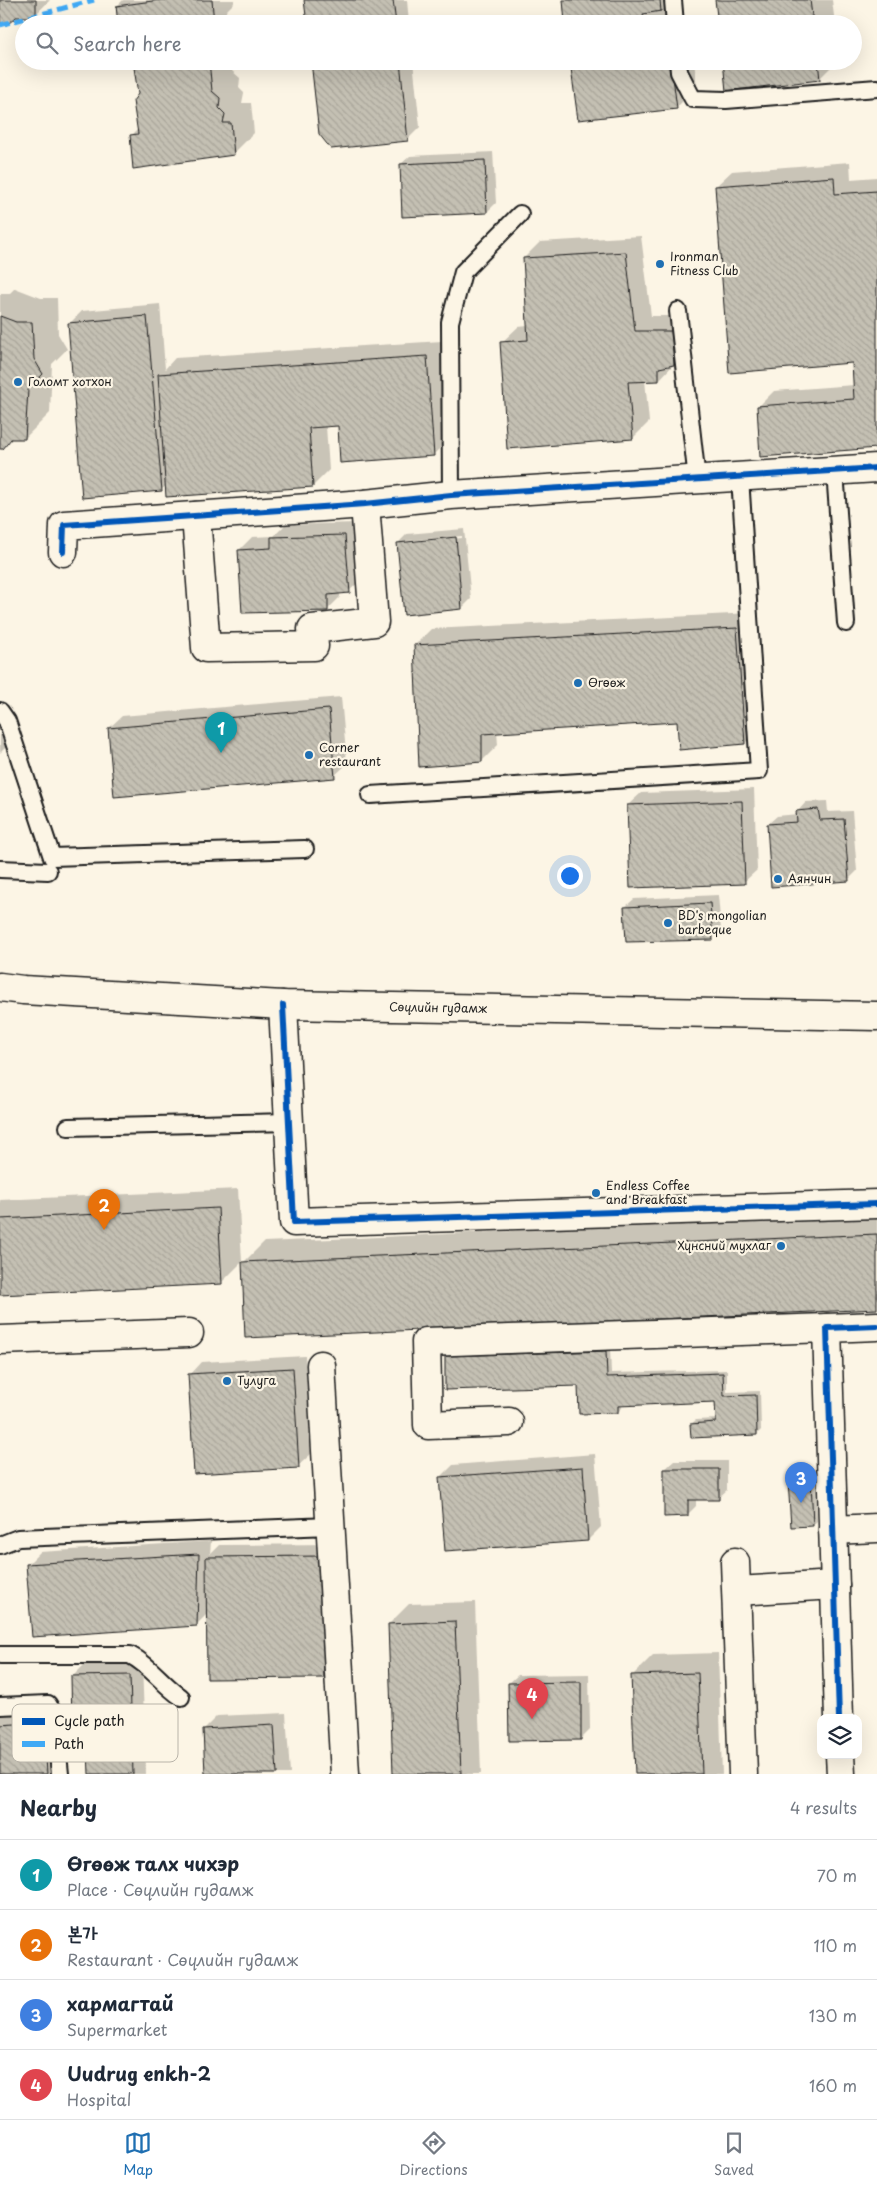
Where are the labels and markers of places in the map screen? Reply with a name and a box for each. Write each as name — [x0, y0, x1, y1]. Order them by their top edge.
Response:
place label: Ironman Fitness Club — [670, 247, 739, 279]
marker: Ironman Fitness Club — [654, 258, 666, 270]
place label: Голомт хотхон — [28, 372, 112, 390]
marker: Голомт хотхон — [12, 376, 24, 388]
place label: Өгөөж — [588, 673, 626, 691]
marker: Өгөөж — [572, 677, 584, 689]
pin: 1 — [205, 712, 237, 753]
place label: Corner restaurant — [319, 738, 381, 770]
marker: Corner restaurant — [303, 749, 315, 761]
place label: Аянчин — [788, 869, 832, 887]
marker: Аянчин — [772, 873, 784, 885]
place label: BD's mongolian barbeque — [678, 906, 767, 938]
marker: BD's mongolian barbeque — [662, 917, 674, 929]
place label: Endless Coffee and Breakfast — [606, 1176, 690, 1208]
marker: Endless Coffee and Breakfast — [590, 1187, 602, 1199]
pin: 2 — [88, 1189, 120, 1230]
place label: Хүнсний мухлаг — [677, 1236, 772, 1254]
marker: Хүнсний мухлаг — [775, 1240, 787, 1252]
place label: Тулуга — [237, 1371, 277, 1389]
marker: Тулуга — [221, 1375, 233, 1387]
pin: 3 — [785, 1462, 817, 1503]
pin: 4 — [516, 1678, 548, 1719]

